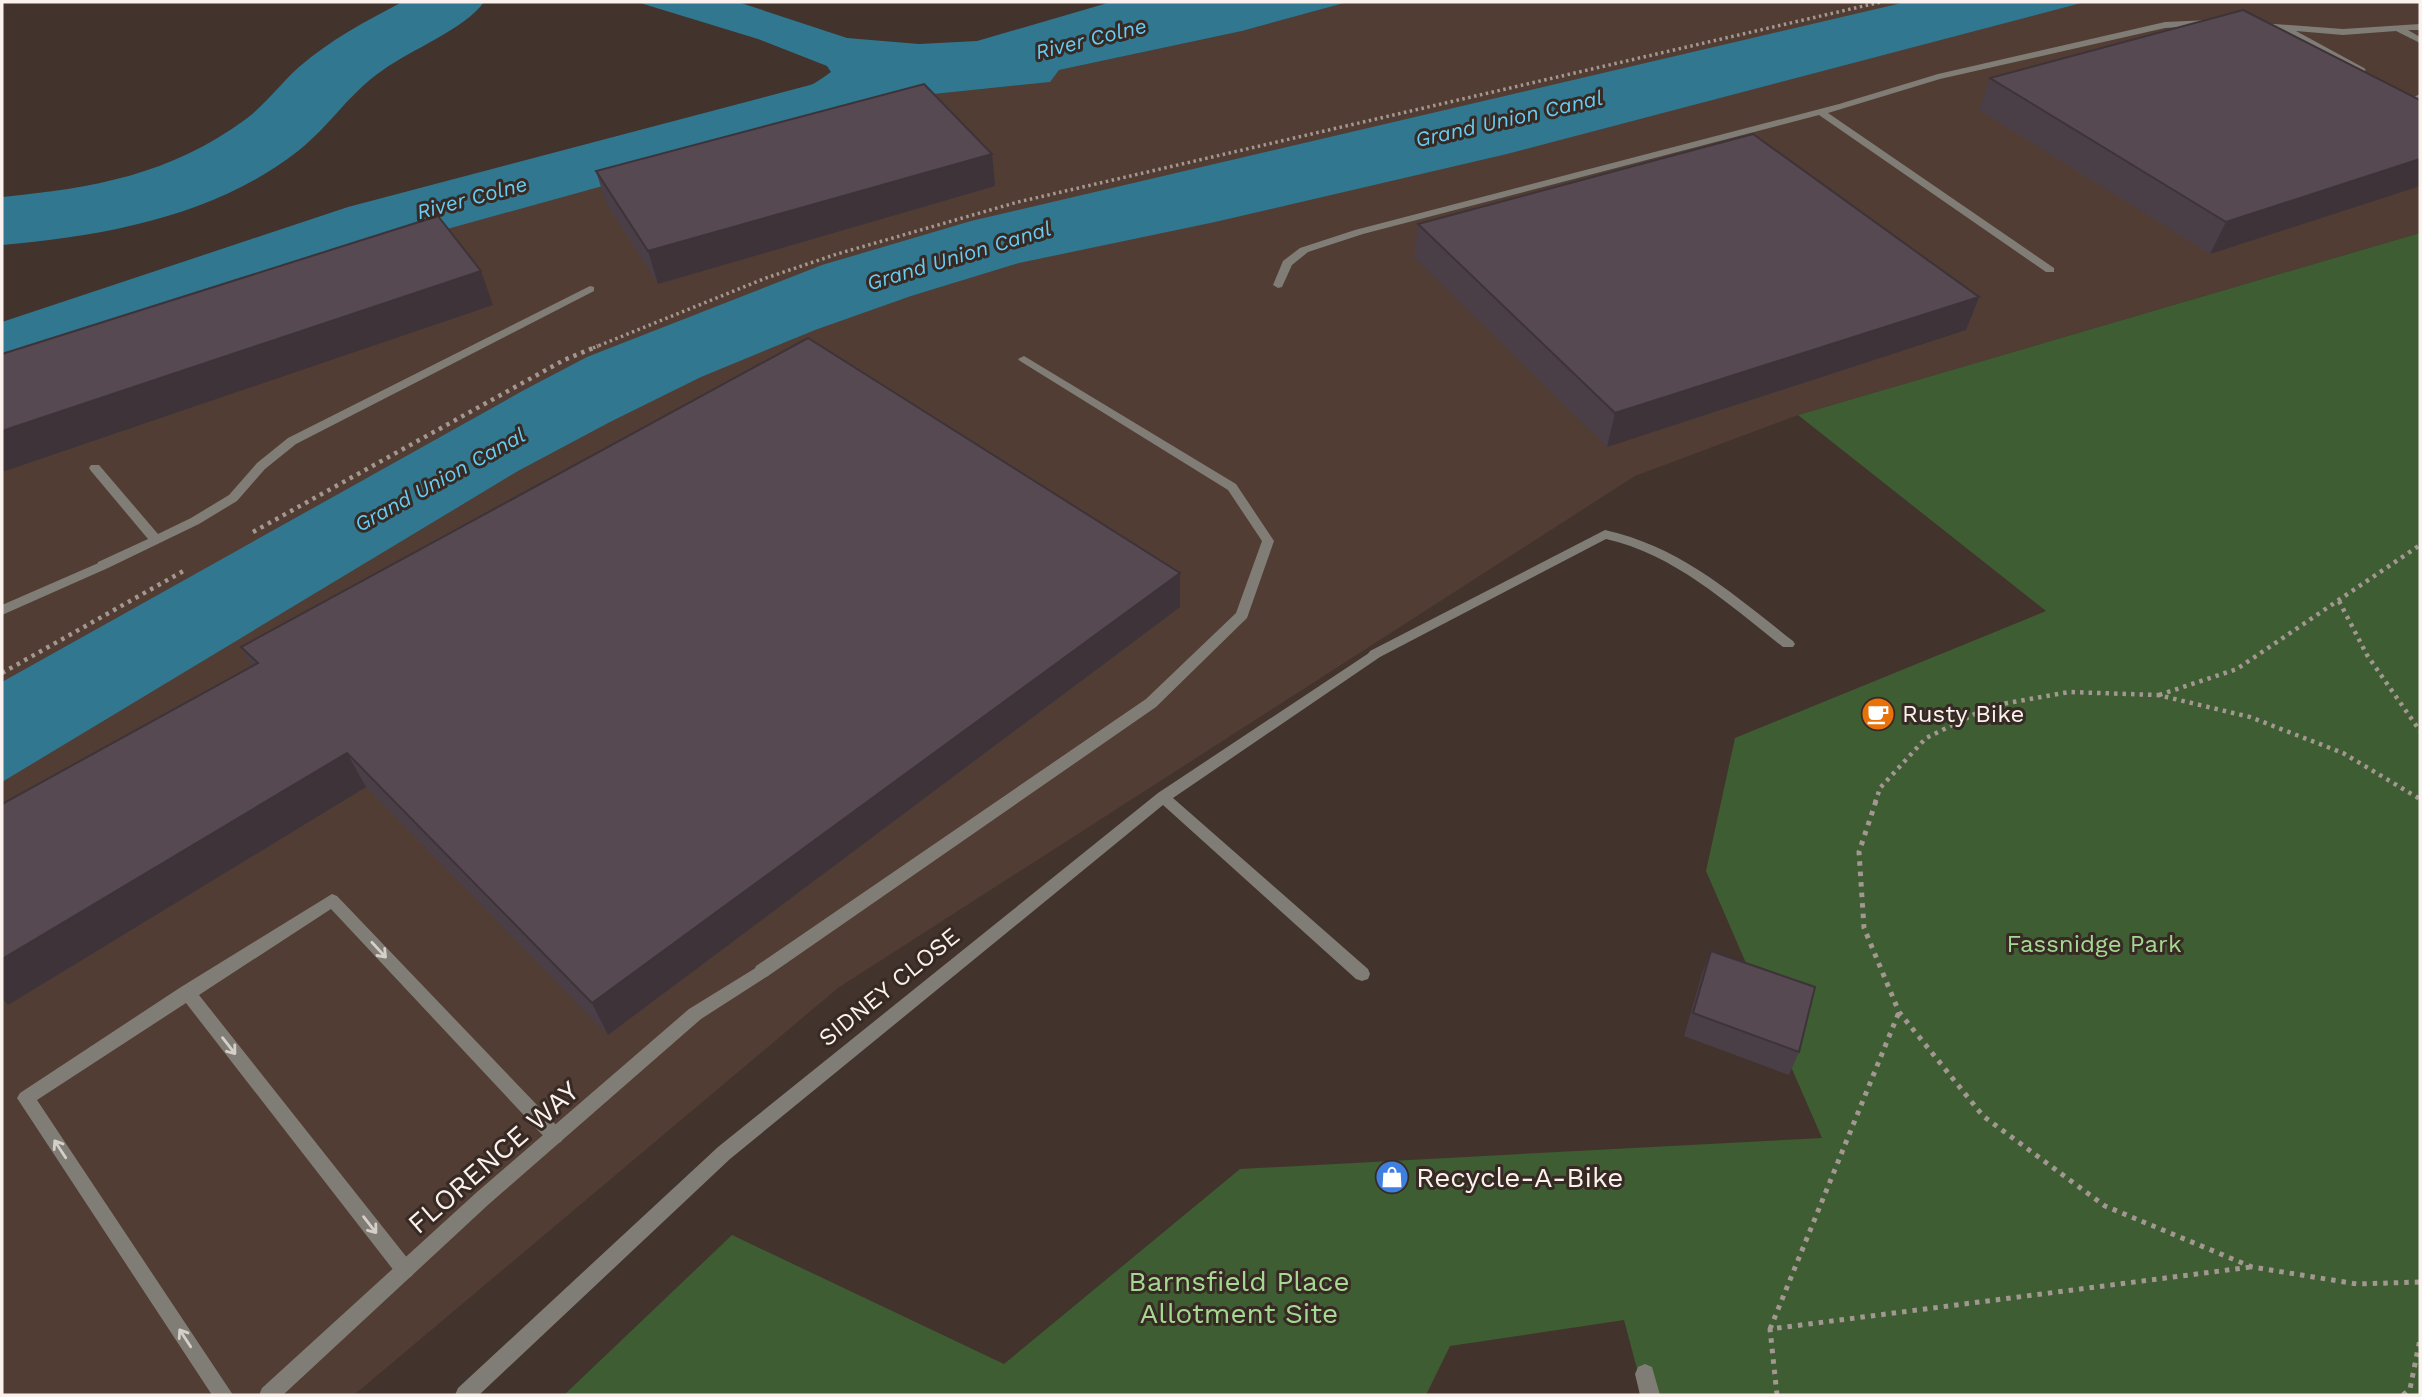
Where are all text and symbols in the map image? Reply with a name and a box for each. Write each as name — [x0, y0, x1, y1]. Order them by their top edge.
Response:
water label: River Colne — [1033, 13, 1149, 64]
water label: Grand Union Canal — [1413, 85, 1605, 152]
water label: River Colne — [414, 171, 530, 224]
water label: Grand Union Canal — [864, 216, 1054, 295]
water label: Grand Union Canal — [350, 422, 530, 537]
cafe icon: Rusty Bike — [1859, 695, 1897, 733]
place label: Rusty Bike — [1902, 700, 2024, 728]
street label: SIDNEY CLOSE — [813, 922, 965, 1052]
park label: Fassnidge Park — [2006, 930, 2182, 958]
one-way arrow — [370, 941, 387, 958]
one-way arrow — [221, 1036, 236, 1055]
street label: FLORENCE WAY — [401, 1074, 586, 1241]
one-way arrow — [53, 1139, 67, 1159]
shop icon: Recycle-A-Bike — [1373, 1158, 1411, 1196]
place label: Recycle-A-Bike — [1416, 1161, 1623, 1194]
one-way arrow — [362, 1215, 377, 1234]
park label: Barnsfield Place Allotment Site — [1128, 1265, 1350, 1330]
one-way arrow — [178, 1329, 192, 1349]

